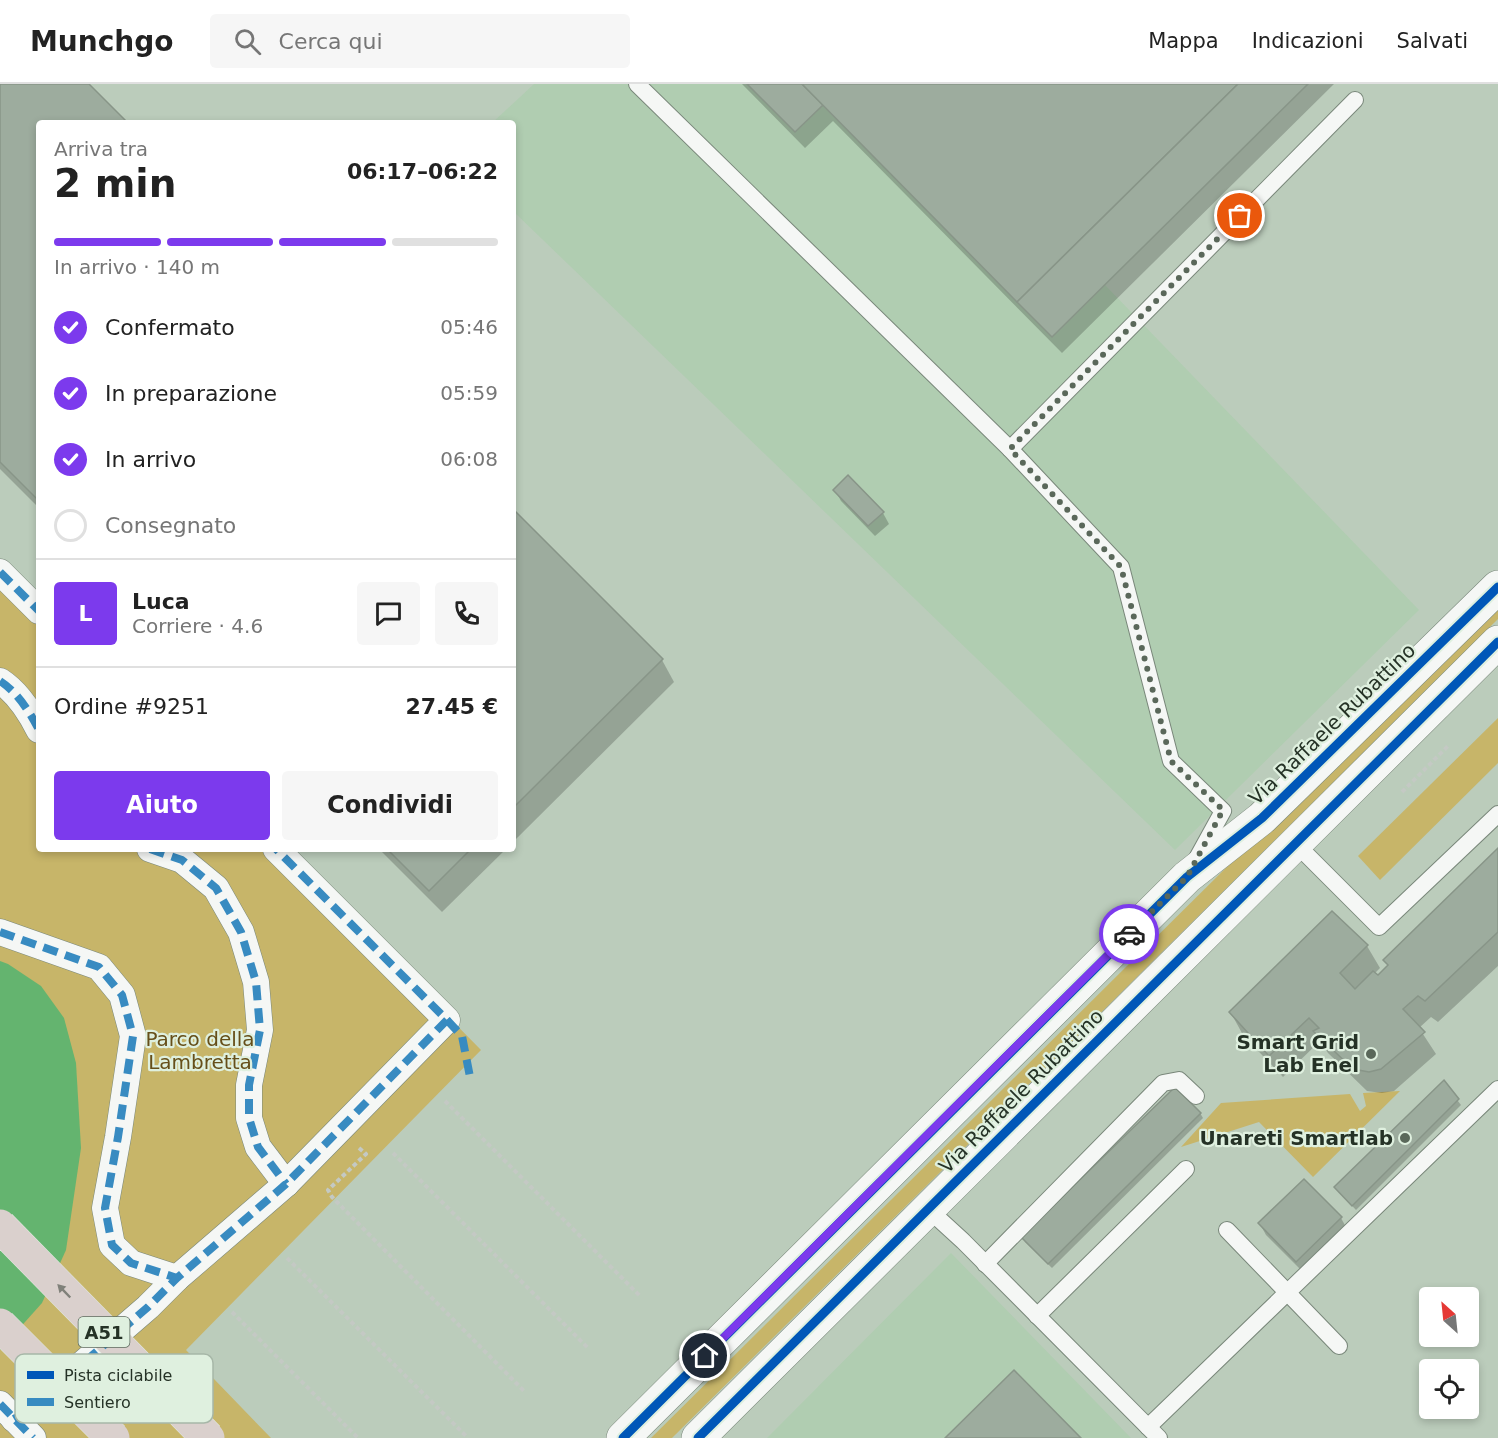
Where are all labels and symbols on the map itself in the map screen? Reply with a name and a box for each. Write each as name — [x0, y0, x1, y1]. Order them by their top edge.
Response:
pin — [1214, 190, 1265, 241]
street label: Via Raffaele Rubattino — [1244, 638, 1420, 810]
courier — [1099, 904, 1159, 964]
street label: Via Raffaele Rubattino — [934, 1004, 1108, 1178]
park label: Parco della Lambretta — [145, 1027, 255, 1074]
place label: Smart Grid Lab Enel — [1236, 1030, 1359, 1077]
marker: Smart Grid Lab Enel — [1364, 1047, 1378, 1061]
place label: Unareti Smartlab — [1199, 1126, 1393, 1150]
marker: Unareti Smartlab — [1398, 1131, 1412, 1145]
one-way arrow — [57, 1284, 71, 1299]
north arrow — [1419, 1287, 1479, 1347]
road number: A51 — [78, 1317, 130, 1347]
pin — [679, 1330, 730, 1381]
legend — [15, 1354, 213, 1423]
text: Pista ciclabile — [64, 1366, 172, 1385]
text: Sentiero — [64, 1393, 131, 1412]

